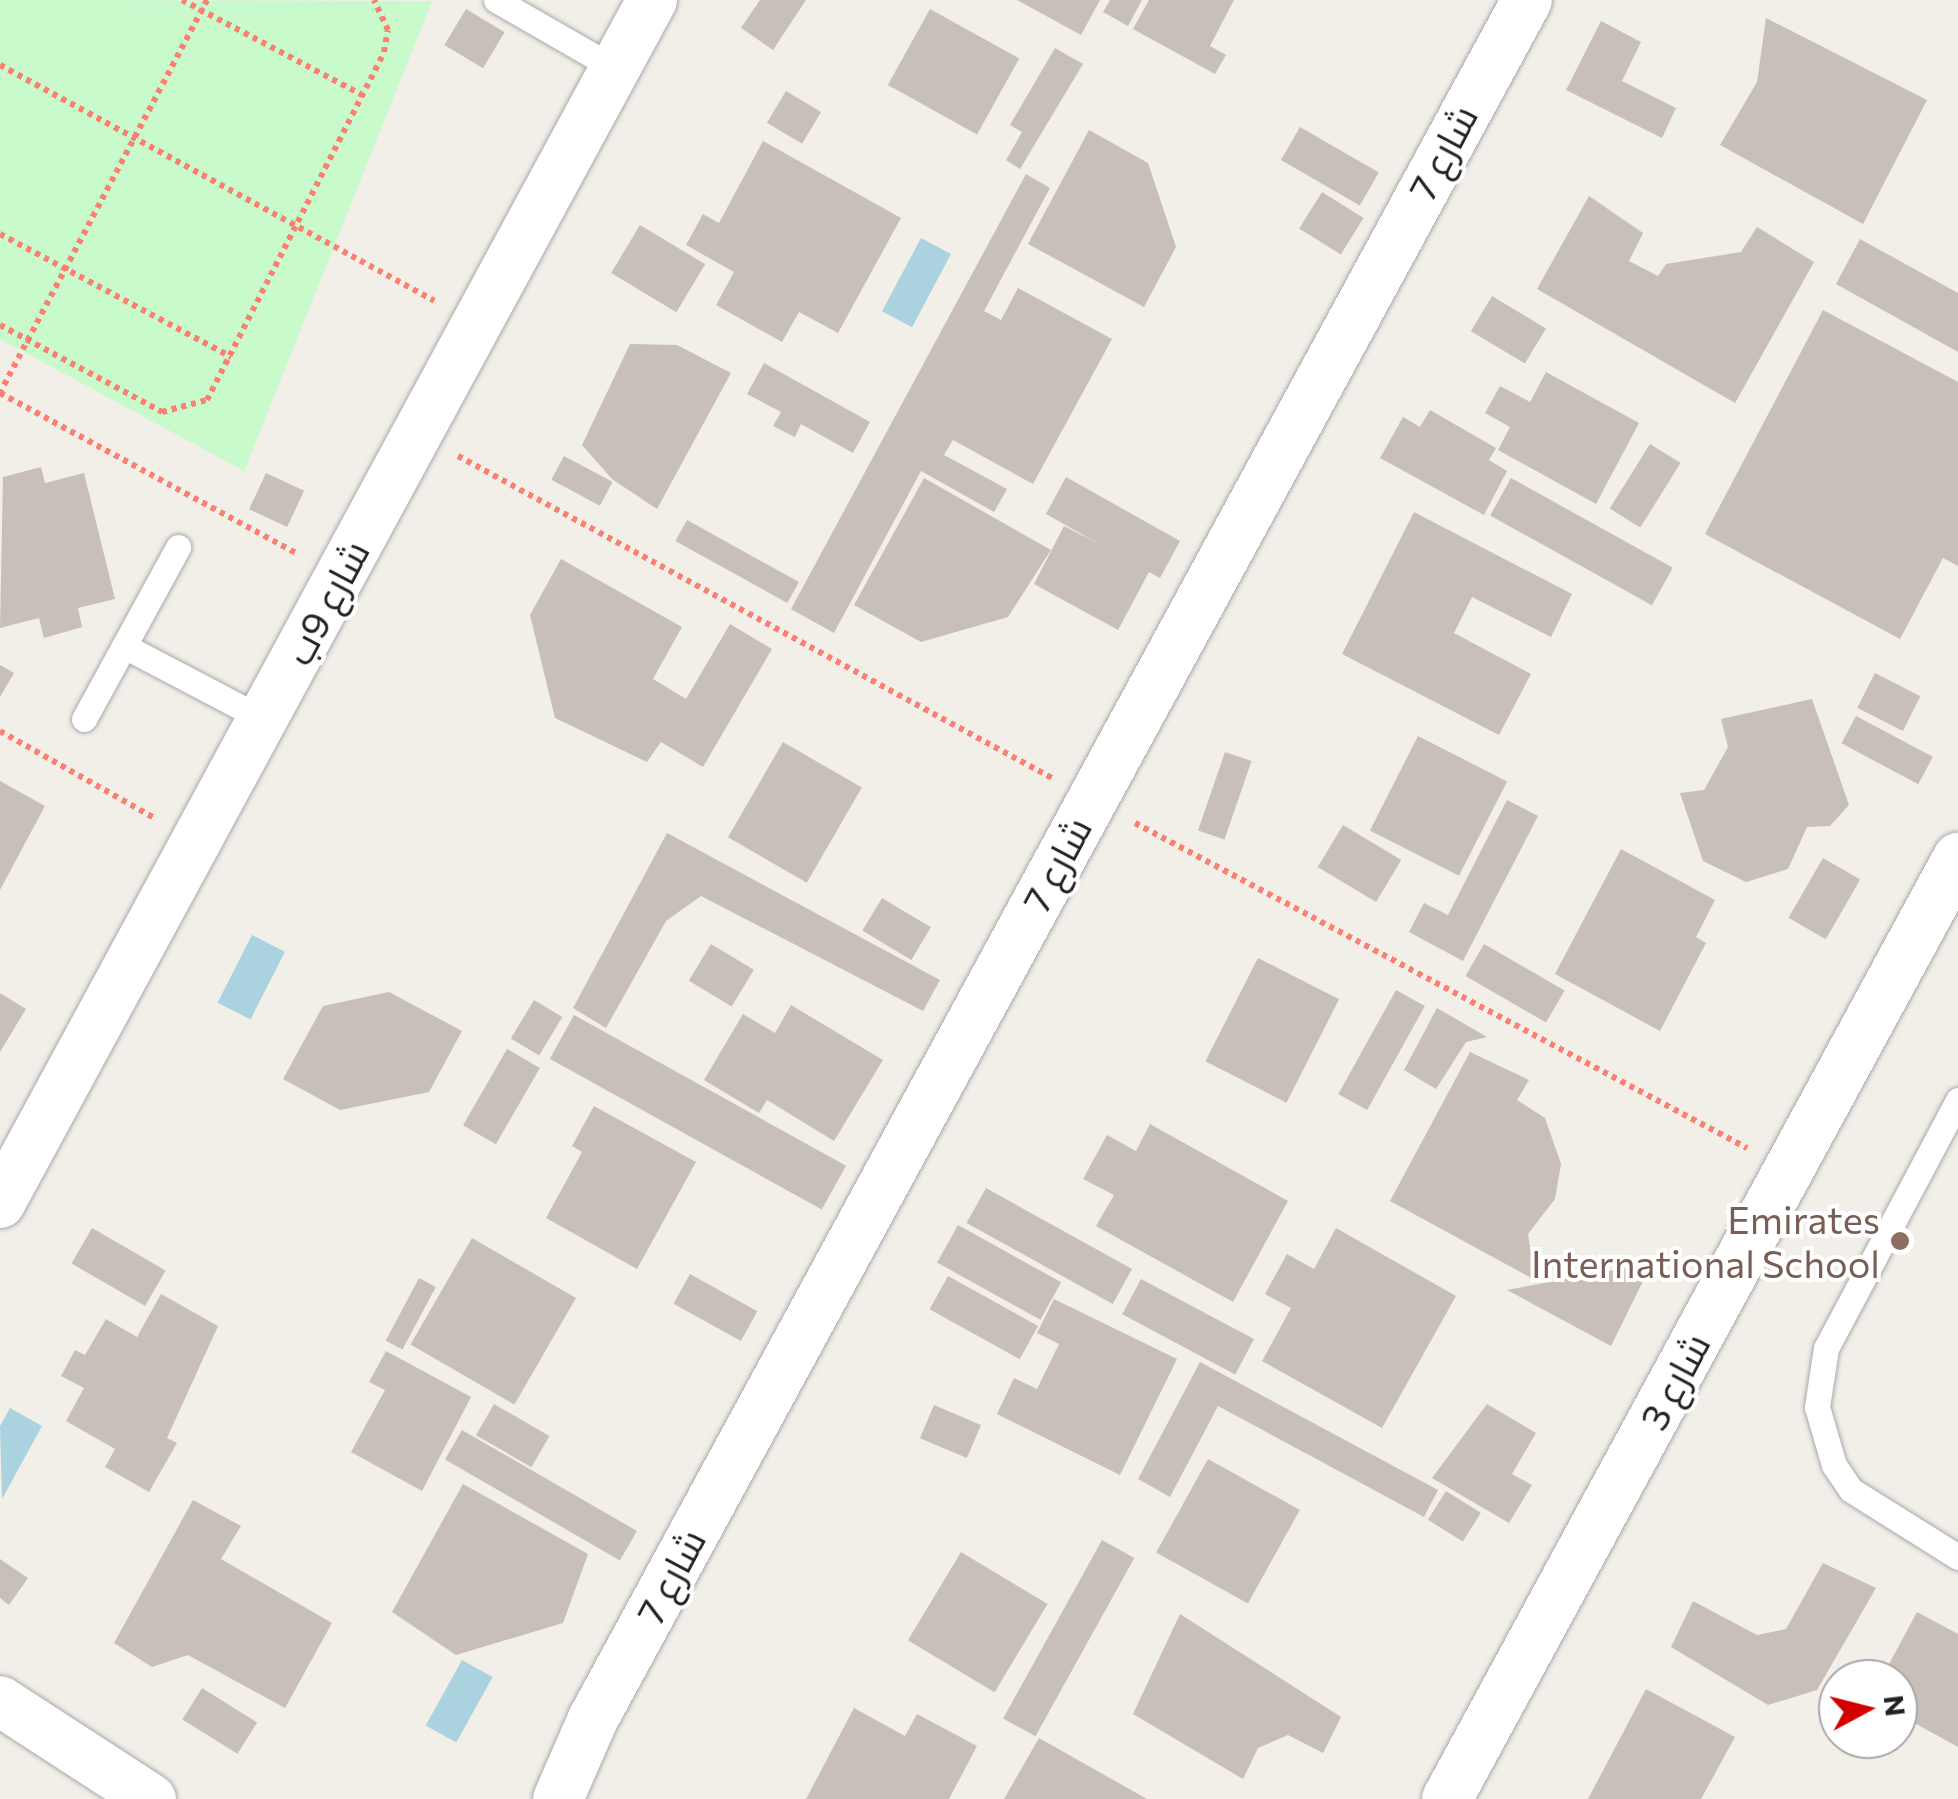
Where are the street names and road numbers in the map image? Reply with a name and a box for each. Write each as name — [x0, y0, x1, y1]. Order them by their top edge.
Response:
street label: شارع 7 — [1398, 97, 1486, 207]
street label: شارع 9ب — [274, 532, 378, 672]
street label: شارع 7 — [1012, 809, 1100, 919]
street label: شارع 3 — [1630, 1325, 1718, 1437]
street label: شارع 7 — [626, 1521, 714, 1631]

